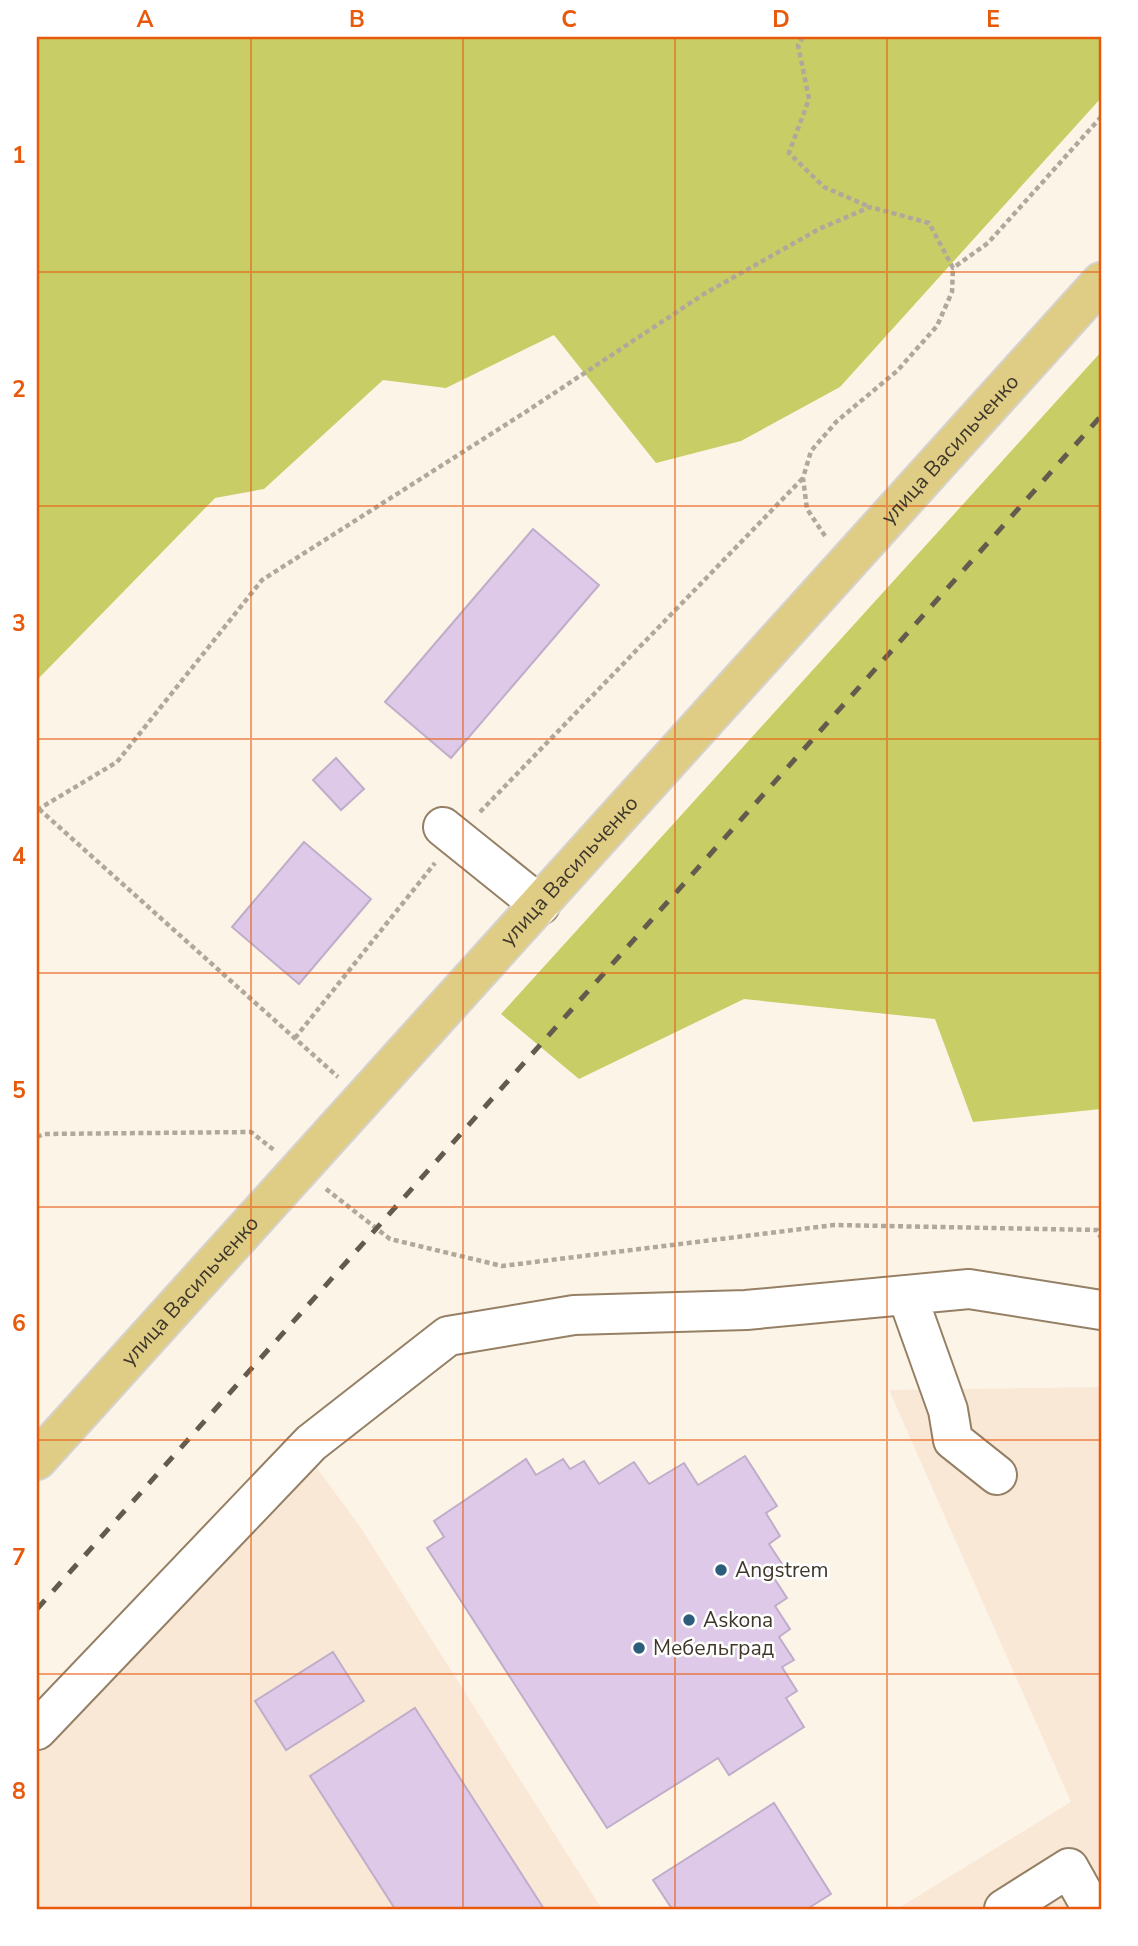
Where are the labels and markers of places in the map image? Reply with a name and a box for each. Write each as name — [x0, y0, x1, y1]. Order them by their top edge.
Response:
place label: Angstrem — [735, 1556, 828, 1584]
marker: Angstrem — [713, 1562, 729, 1578]
place label: Askona — [703, 1606, 773, 1634]
marker: Askona — [681, 1612, 697, 1628]
place label: Мебельград — [653, 1634, 774, 1662]
marker: Мебельград — [631, 1640, 647, 1656]

